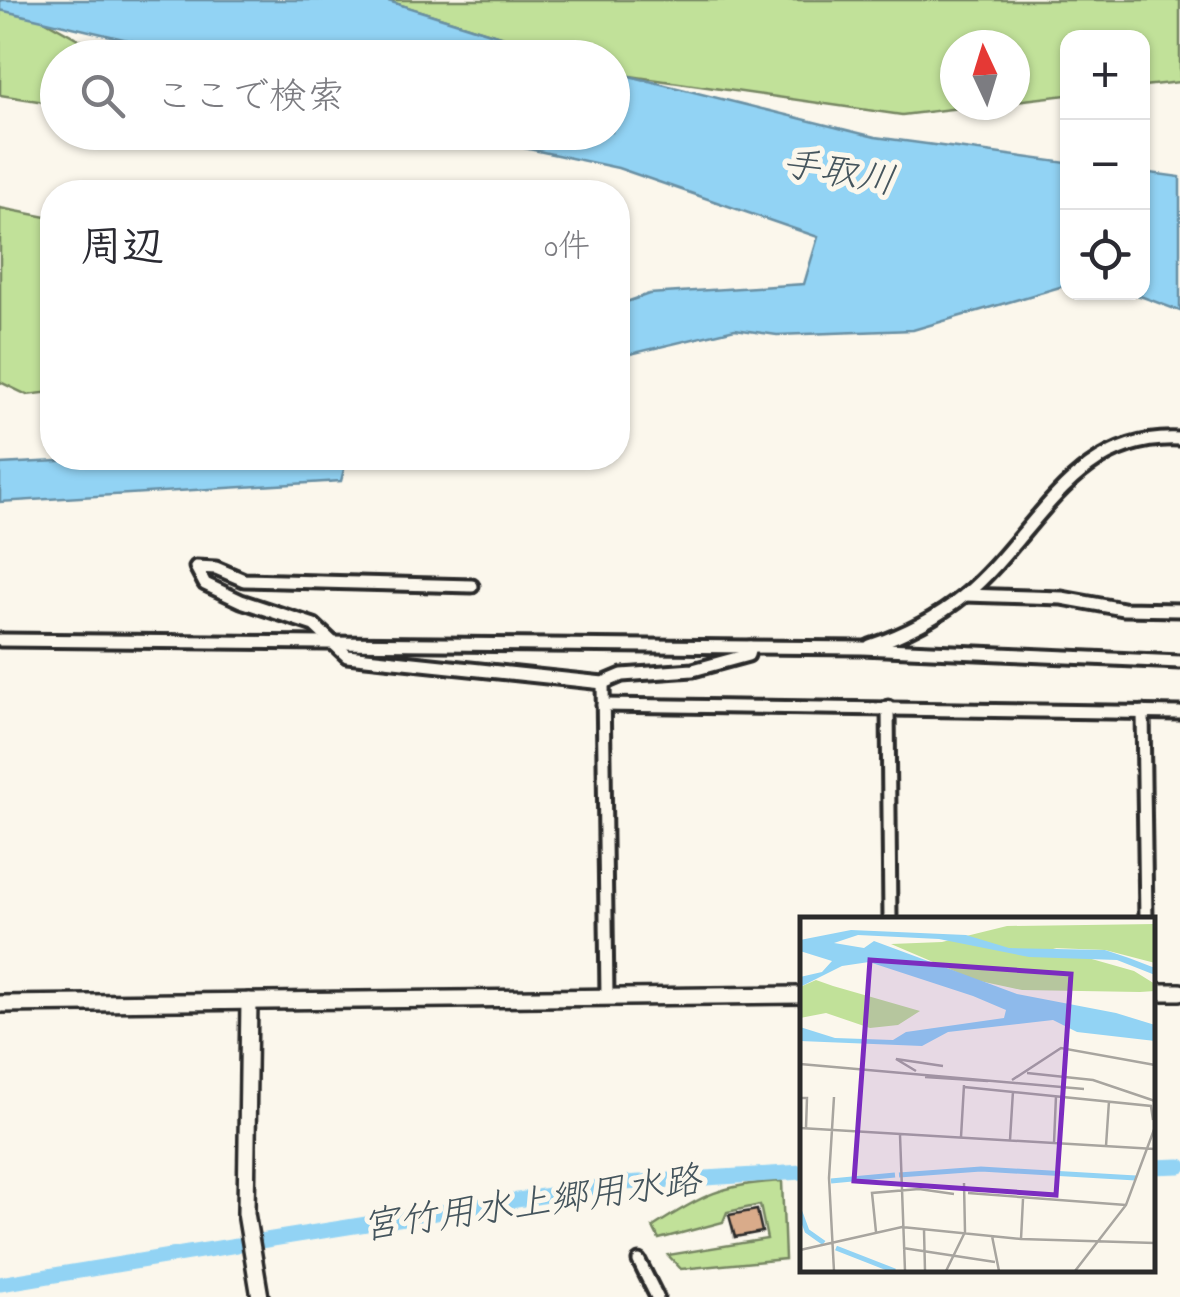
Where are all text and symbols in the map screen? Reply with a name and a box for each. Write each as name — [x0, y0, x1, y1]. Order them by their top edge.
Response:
north arrow — [940, 30, 1030, 120]
map controls — [1060, 30, 1150, 300]
button: + — [1060, 30, 1150, 120]
search box — [40, 40, 630, 150]
icon: search — [75, 68, 130, 123]
text: ここで検索 — [155, 71, 345, 127]
button: − — [1060, 120, 1150, 210]
water label: 手取川 — [777, 137, 899, 212]
button: locate — [1060, 210, 1150, 300]
text: 周辺 — [80, 219, 164, 280]
text: 0件 — [544, 225, 590, 272]
inset map — [800, 917, 1155, 1272]
water label: 宮竹用水上郷用水路 — [358, 1154, 707, 1257]

